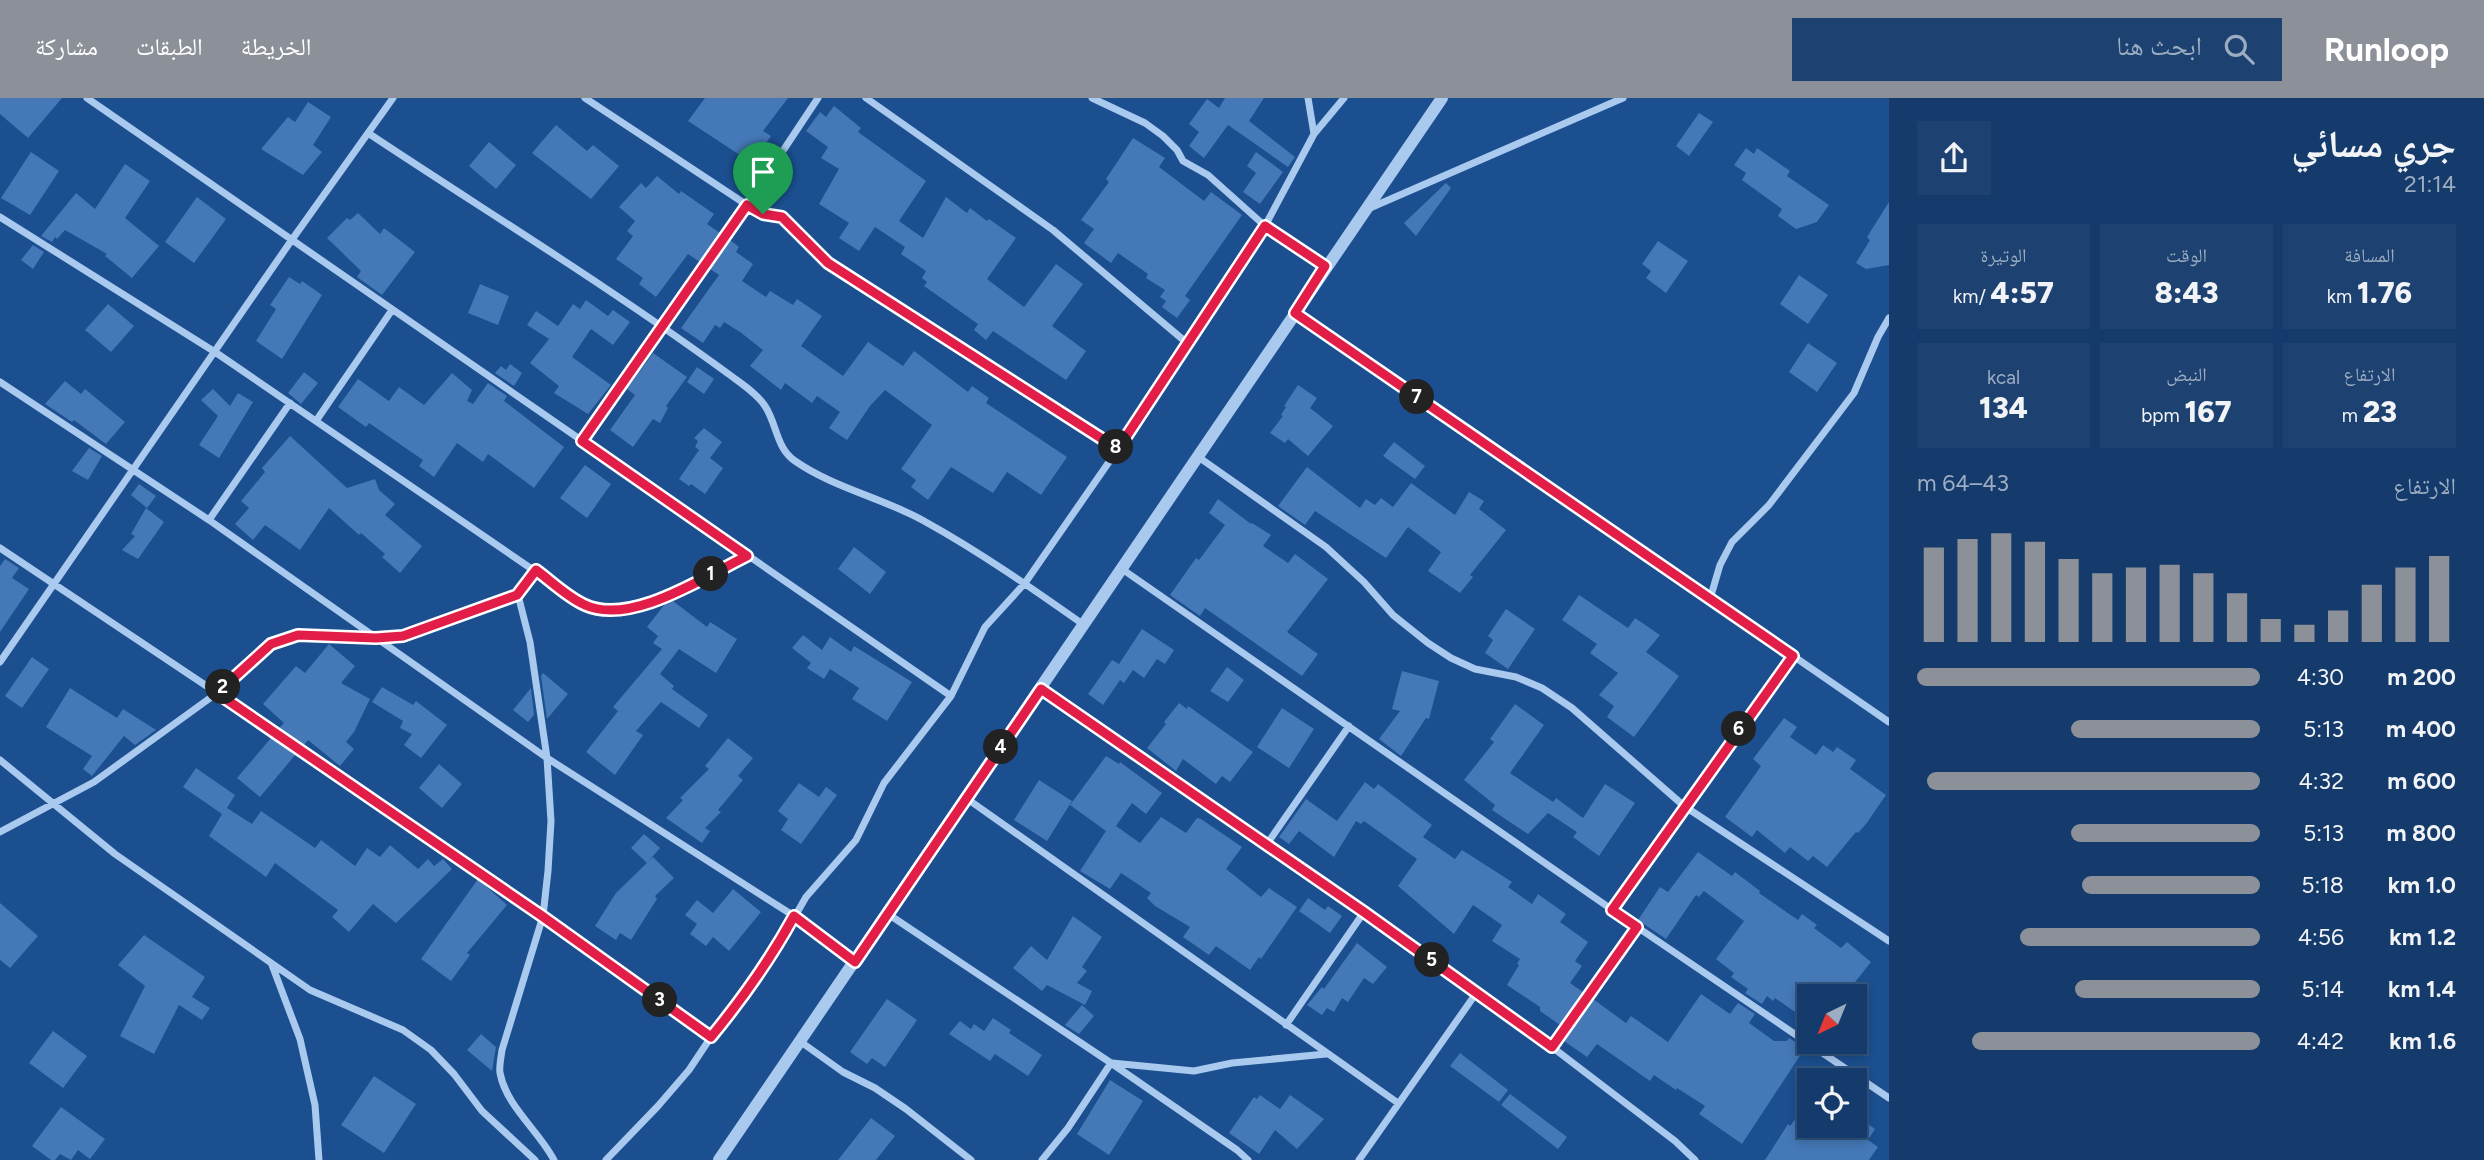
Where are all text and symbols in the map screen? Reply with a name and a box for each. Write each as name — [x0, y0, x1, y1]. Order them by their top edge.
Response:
search box — [1792, 18, 2282, 81]
text: ابحث هنا — [2116, 30, 2202, 62]
icon: search — [2220, 30, 2258, 68]
text: Runloop — [2324, 30, 2449, 69]
text: مشاركة — [35, 32, 98, 61]
text: الطبقات — [136, 32, 203, 61]
text: الخريطة — [241, 32, 311, 61]
button: share — [1917, 121, 1991, 195]
text: جري مسائي — [2291, 121, 2456, 167]
pin — [733, 142, 793, 214]
icon: arrive — [744, 153, 782, 191]
text: 21:14 — [2404, 170, 2456, 198]
text: الوتيرة — [1980, 244, 2027, 267]
text: الوقت — [2166, 244, 2207, 267]
text: المسافة — [2344, 244, 2395, 267]
text: 4:57 — [1991, 274, 2054, 311]
text: 8:43 — [2154, 274, 2219, 311]
text: 1.76 — [2357, 274, 2412, 311]
text: /km — [1953, 285, 1991, 308]
text: km — [2327, 285, 2357, 308]
text: النبض — [2166, 363, 2207, 386]
text: الارتفاع — [2344, 363, 2395, 386]
text: kcal — [1987, 366, 2020, 389]
pin: 7 — [1400, 380, 1434, 414]
text: 7 — [1411, 385, 1422, 408]
text: 134 — [1979, 389, 2028, 426]
text: 167 — [2184, 393, 2232, 430]
text: 23 — [2363, 393, 2397, 430]
text: bpm — [2141, 404, 2184, 427]
text: m — [2342, 404, 2363, 427]
pin: 8 — [1098, 430, 1134, 464]
text: 8 — [1110, 435, 1121, 458]
text: 43–64 m — [1917, 469, 2009, 497]
text: الارتفاع — [2393, 472, 2456, 500]
pin: 1 — [694, 556, 728, 592]
text: 1 — [706, 562, 715, 585]
text: 4:30 — [2297, 663, 2344, 691]
text: 200 m — [2387, 663, 2456, 691]
pin: 2 — [206, 670, 241, 704]
text: 2 — [217, 675, 228, 698]
pin: 6 — [1722, 712, 1756, 746]
text: 5:13 — [2303, 715, 2344, 743]
text: 400 m — [2386, 715, 2456, 743]
text: 6 — [1733, 717, 1744, 740]
pin: 4 — [984, 730, 1018, 764]
text: 4 — [994, 735, 1007, 758]
text: 4:32 — [2299, 767, 2344, 795]
text: 600 m — [2387, 767, 2456, 795]
text: 5:13 — [2303, 819, 2344, 847]
text: 800 m — [2387, 819, 2456, 847]
text: 5:18 — [2301, 871, 2344, 899]
text: 1.0 km — [2388, 871, 2456, 899]
text: 4:56 — [2298, 923, 2344, 951]
text: 1.2 km — [2389, 923, 2456, 951]
pin: 5 — [1414, 942, 1450, 978]
text: 5 — [1426, 948, 1437, 971]
text: 5:14 — [2301, 975, 2344, 1003]
text: 1.4 km — [2388, 975, 2456, 1003]
pin: 3 — [642, 982, 678, 1018]
north arrow — [1797, 984, 1867, 1054]
map controls — [1797, 984, 1867, 1138]
text: 3 — [654, 988, 665, 1011]
text: 4:42 — [2297, 1027, 2344, 1055]
text: 1.6 km — [2389, 1027, 2456, 1055]
button: locate — [1797, 1068, 1867, 1138]

